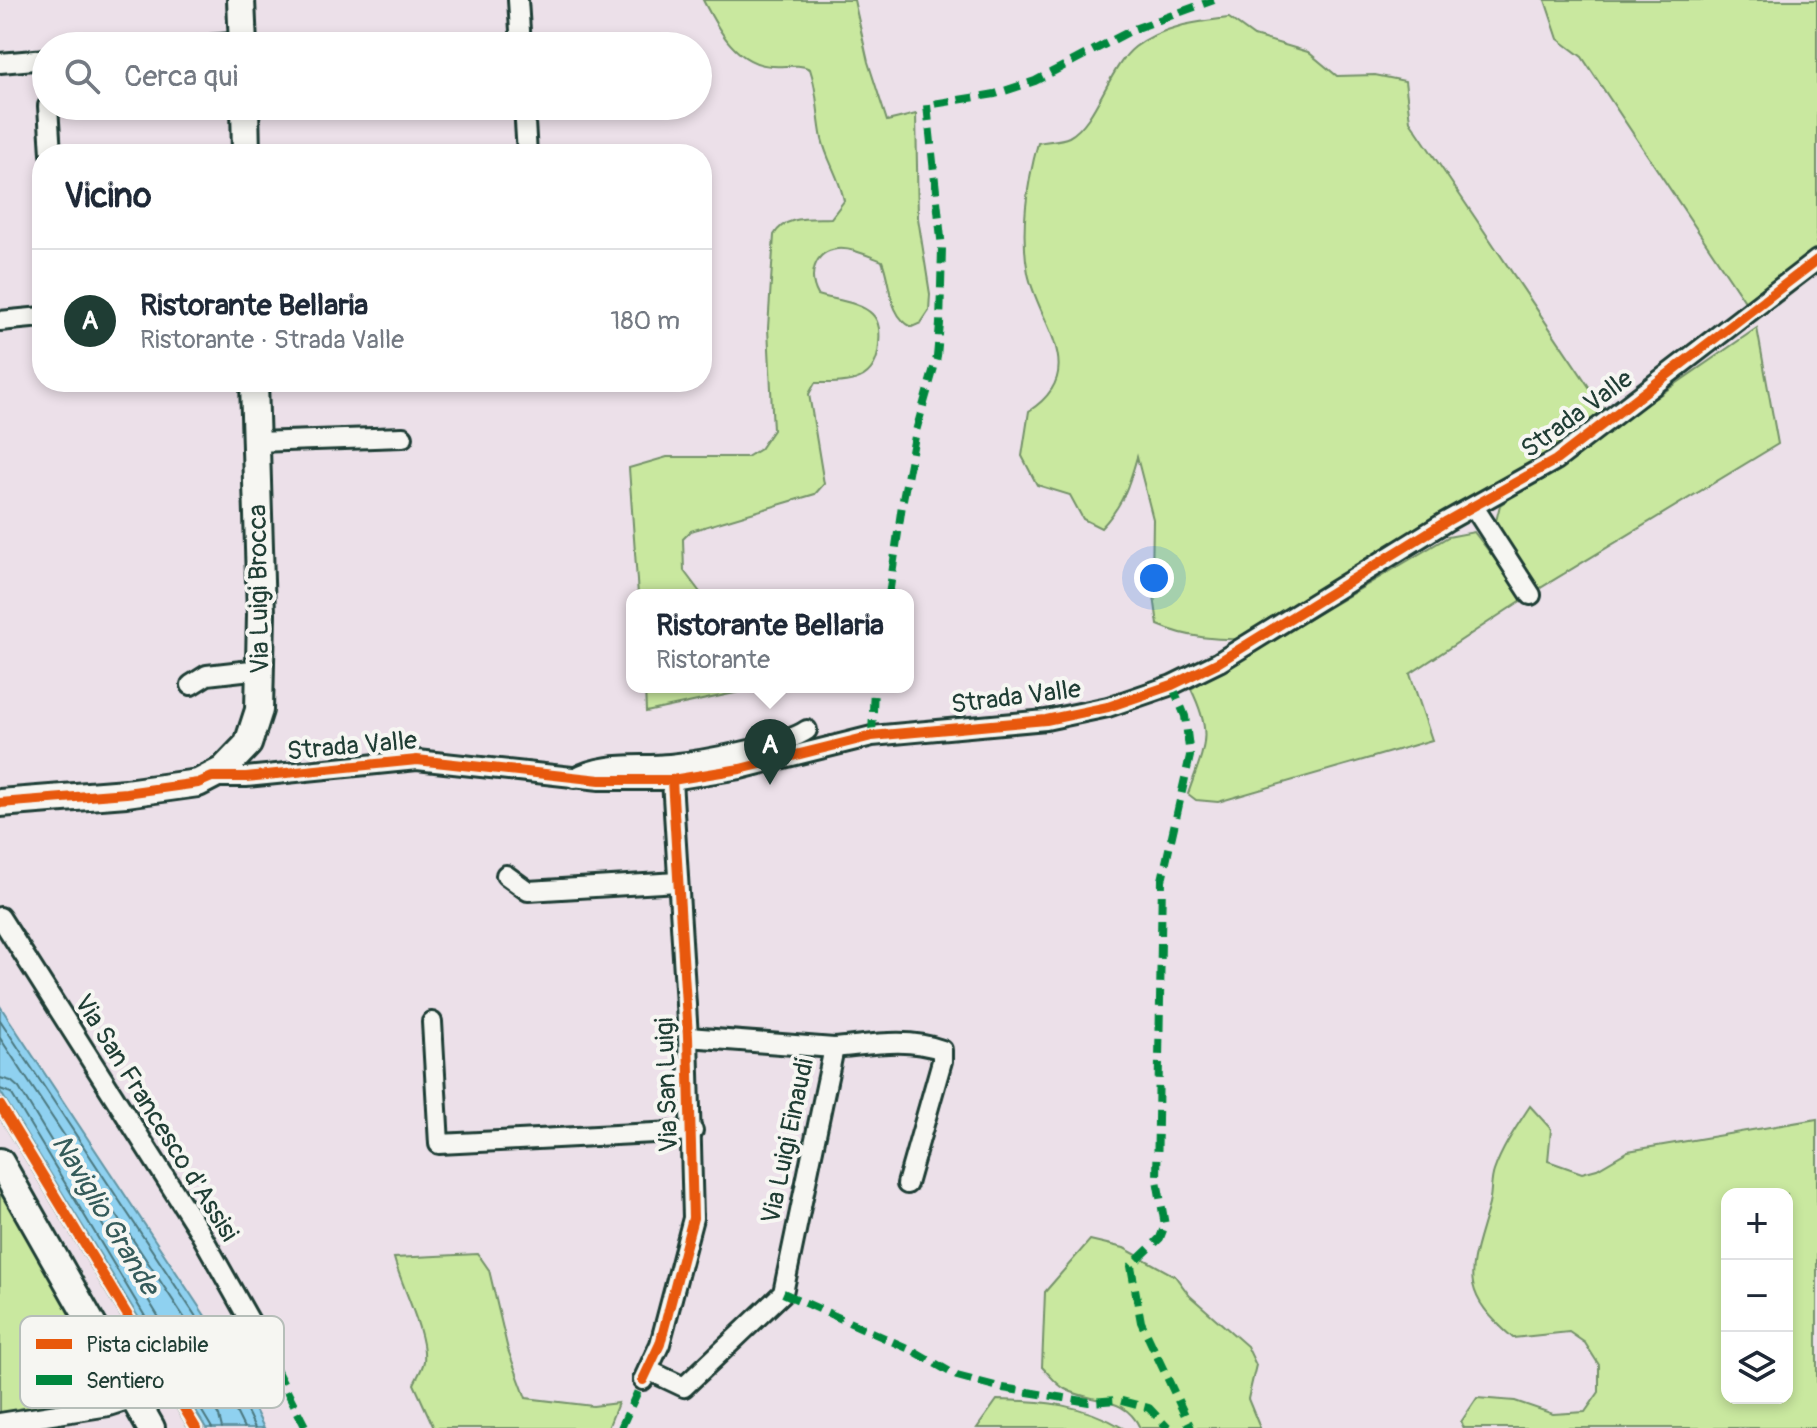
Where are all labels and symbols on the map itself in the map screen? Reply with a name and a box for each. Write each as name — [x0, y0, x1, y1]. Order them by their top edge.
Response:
street label: Strada Valle — [1515, 363, 1639, 465]
street label: Via Luigi Brocca — [242, 504, 276, 674]
your location — [1134, 558, 1174, 598]
street label: Strada Valle — [949, 673, 1083, 721]
pin: A — [744, 719, 796, 785]
street label: Strada Valle — [286, 724, 418, 768]
street label: Via San Francesco d'Assisi — [67, 989, 245, 1247]
street label: Via San Luigi — [649, 1017, 685, 1153]
street label: Via Luigi Einaudi — [755, 1055, 821, 1227]
water label: Naviglio Grande — [43, 1129, 168, 1304]
legend — [20, 1316, 284, 1408]
text: Pista ciclabile — [86, 1331, 208, 1359]
text: Sentiero — [86, 1367, 165, 1395]

